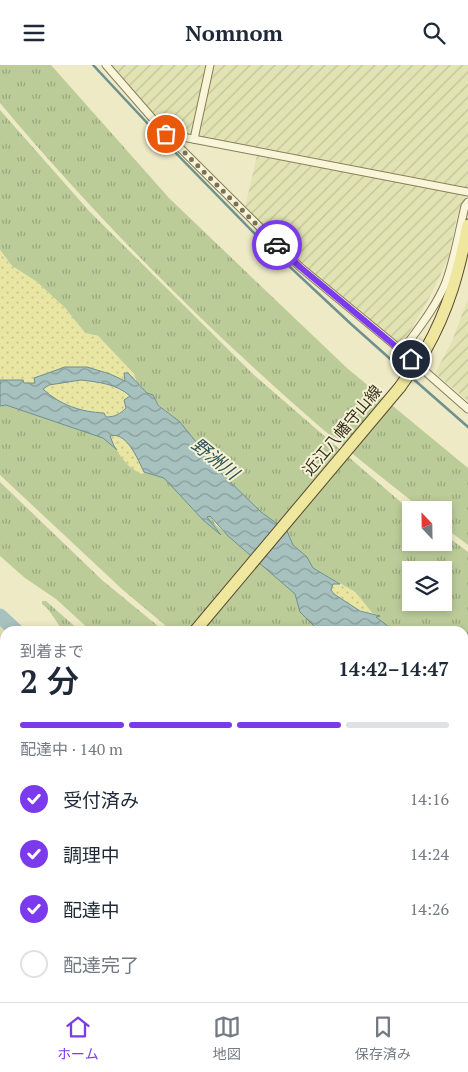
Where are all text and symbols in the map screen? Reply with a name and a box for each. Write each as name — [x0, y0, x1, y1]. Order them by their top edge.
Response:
text: Nomnom — [185, 18, 283, 47]
icon: menu — [20, 19, 48, 47]
icon: search — [420, 19, 448, 47]
pin — [145, 113, 187, 155]
icon: bag — [152, 120, 180, 148]
courier — [252, 220, 302, 270]
icon: car — [263, 231, 291, 259]
pin — [390, 338, 432, 380]
icon: home — [397, 345, 425, 373]
street label: 近江八幡守山線 — [298, 380, 386, 480]
water label: 野洲川 — [187, 432, 246, 486]
north arrow — [402, 501, 452, 551]
map controls — [402, 501, 452, 611]
button: layers — [402, 561, 452, 611]
text: 到着まで — [20, 640, 84, 662]
text: 14:42–14:47 — [338, 656, 449, 681]
text: 2 分 — [20, 660, 79, 702]
text: 配達中 · 140 m — [20, 738, 123, 760]
icon: check — [20, 785, 48, 813]
text: 受付済み — [63, 787, 139, 812]
text: 14:16 — [410, 788, 449, 810]
icon: check — [20, 840, 48, 868]
text: 調理中 — [63, 842, 120, 867]
text: 14:24 — [410, 843, 449, 865]
icon: check — [20, 895, 48, 923]
text: 配達中 — [63, 897, 120, 922]
text: 14:26 — [410, 898, 449, 920]
text: 配達完了 — [63, 952, 139, 977]
tab: ホーム — [57, 1013, 99, 1063]
tab: 地図 — [213, 1013, 241, 1063]
tab: 保存済み — [355, 1013, 411, 1063]

